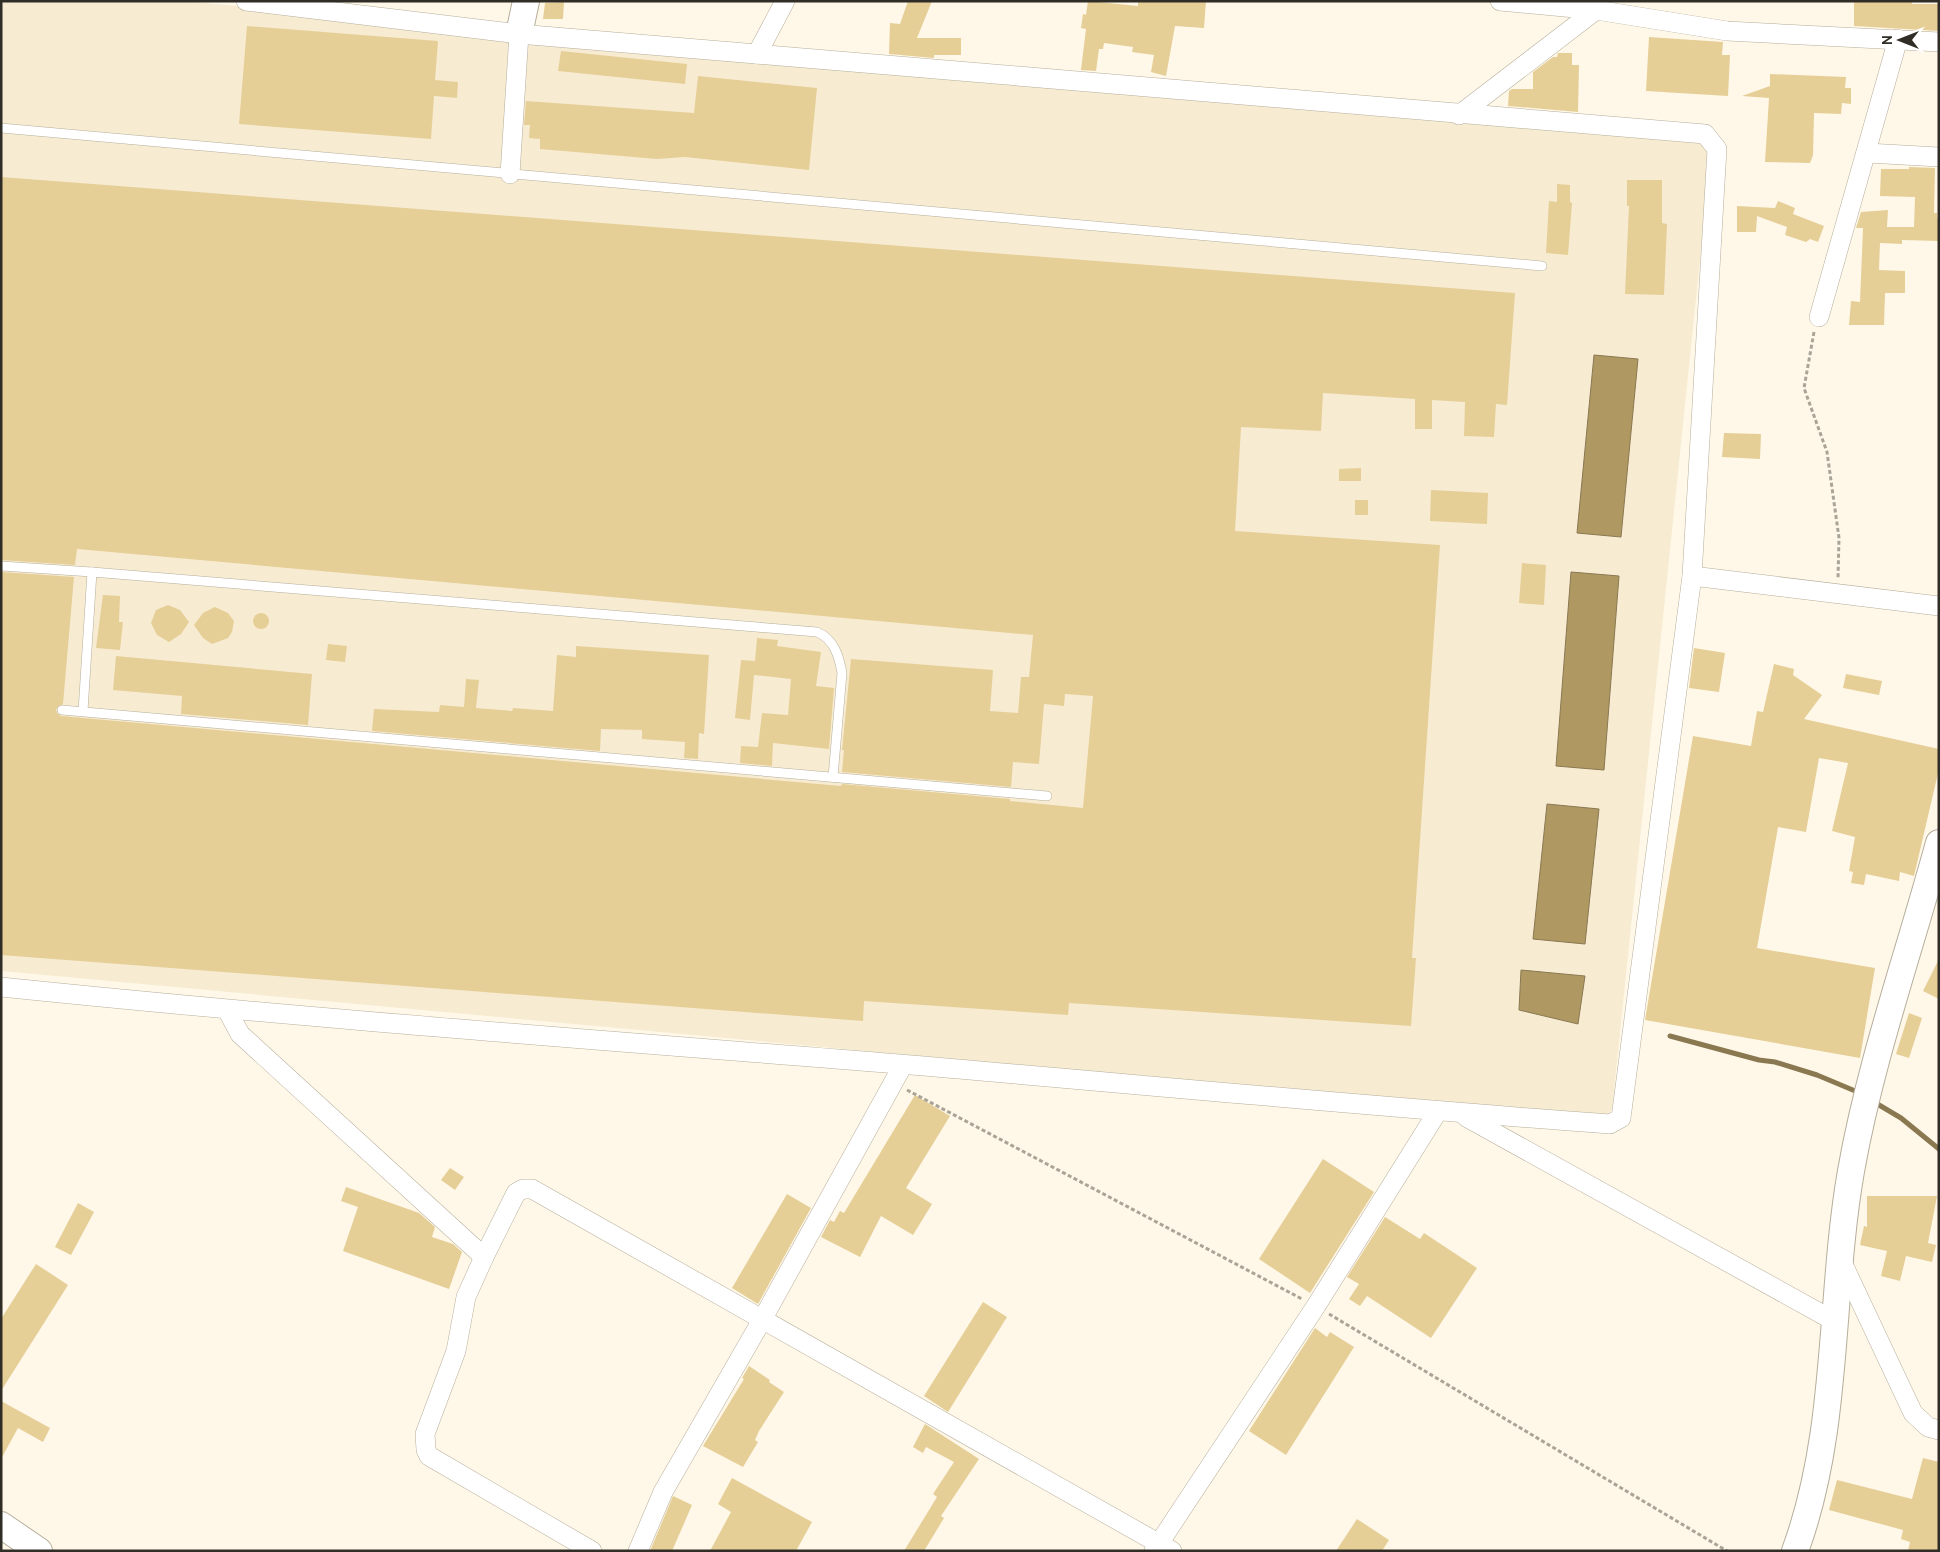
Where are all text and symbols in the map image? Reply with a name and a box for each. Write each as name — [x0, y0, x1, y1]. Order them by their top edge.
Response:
north arrow — [1875, 15, 1925, 65]
text: N — [1878, 35, 1896, 45]

